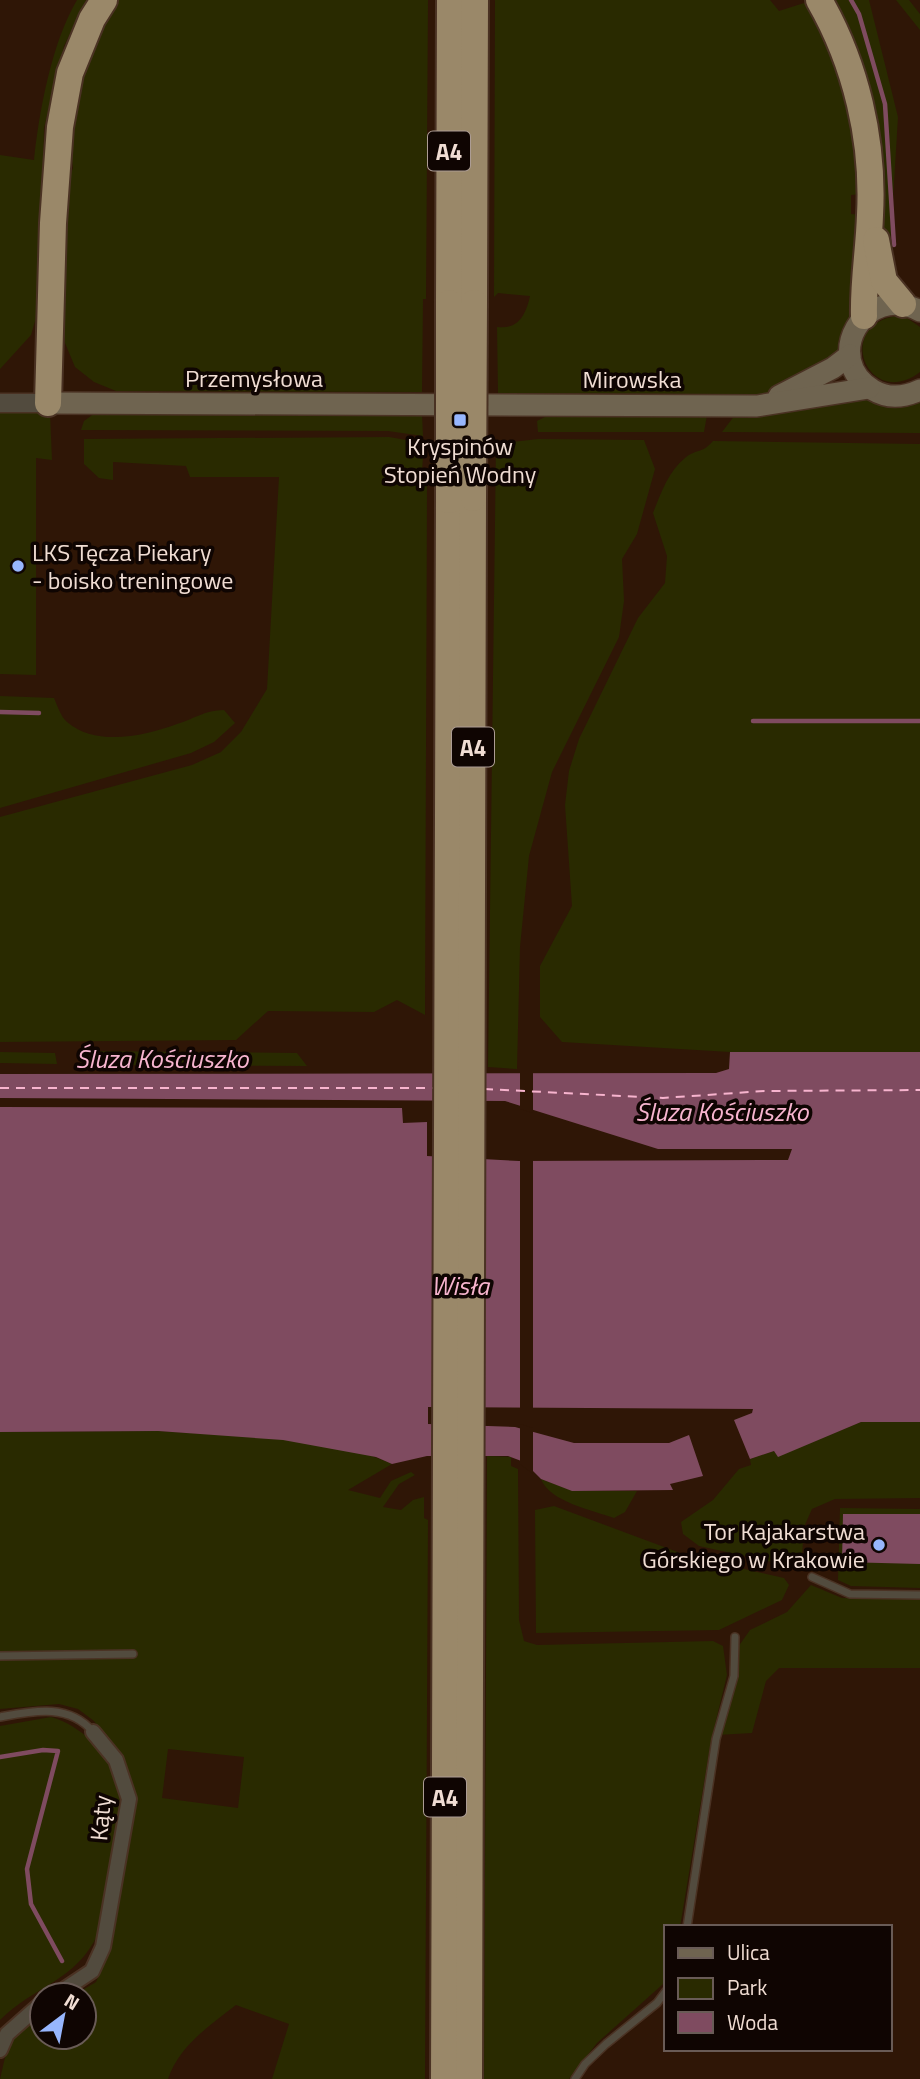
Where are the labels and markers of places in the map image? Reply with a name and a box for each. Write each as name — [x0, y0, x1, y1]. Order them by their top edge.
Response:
marker: Kryspinów Stopień Wodny — [452, 412, 468, 428]
place label: Kryspinów Stopień Wodny — [384, 428, 537, 492]
place label: LKS Tęcza Piekary - boisko treningowe — [32, 534, 233, 598]
marker: LKS Tęcza Piekary - boisko treningowe — [10, 558, 26, 574]
place label: Tor Kajakarstwa Górskiego w Krakowie — [642, 1513, 865, 1577]
marker: Tor Kajakarstwa Górskiego w Krakowie — [871, 1537, 887, 1553]

